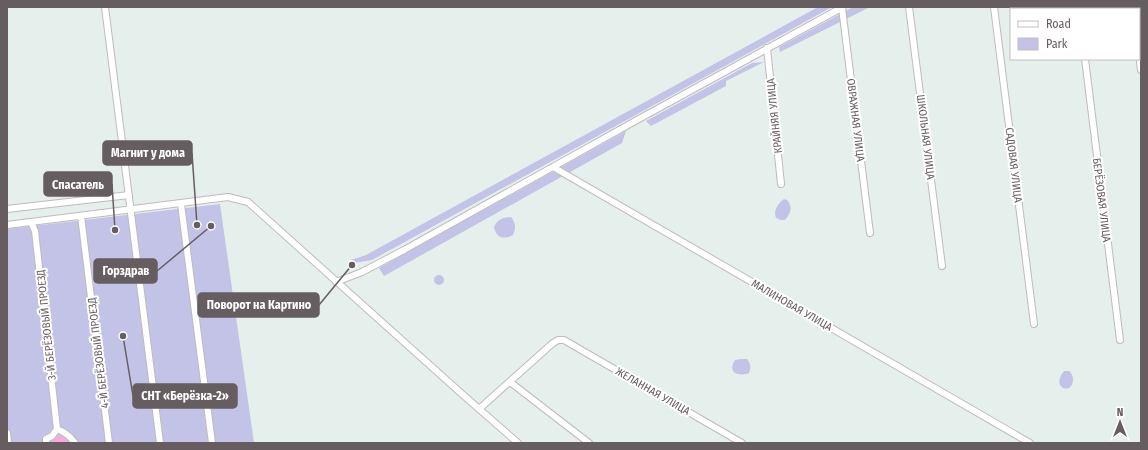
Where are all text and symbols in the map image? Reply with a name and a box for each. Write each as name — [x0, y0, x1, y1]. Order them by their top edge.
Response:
legend — [1010, 8, 1140, 60]
text: Road — [1046, 17, 1071, 31]
text: Park — [1046, 37, 1068, 51]
street label: КРАЙНЯЯ УЛИЦА — [764, 78, 785, 154]
street label: ОВРАЖНАЯ УЛИЦА — [844, 78, 867, 163]
street label: ШКОЛЬНАЯ УЛИЦА — [914, 94, 937, 180]
street label: САДОВАЯ УЛИЦА — [1002, 127, 1025, 204]
callout: Магнит у дома — [103, 141, 192, 165]
text: Магнит у дома — [111, 146, 185, 160]
street label: БЕРЁЗОВАЯ УЛИЦА — [1090, 157, 1113, 243]
callout: Спасатель — [44, 172, 112, 196]
text: Спасатель — [52, 178, 104, 192]
callout: Горздрав — [94, 259, 157, 283]
text: Горздрав — [103, 264, 149, 278]
street label: 3-Й БЕРЁЗОВЫЙ ПРОЕЗД — [34, 269, 59, 381]
street label: МАЛИНОВАЯ УЛИЦА — [749, 277, 835, 334]
callout: Поворот на Картино — [198, 293, 319, 317]
street label: 4-Й БЕРЁЗОВЫЙ ПРОЕЗД — [85, 297, 112, 409]
text: Поворот на Картино — [207, 298, 312, 312]
street label: ЖЕЛАННАЯ УЛИЦА — [613, 365, 693, 418]
callout: СНТ «Берёзка-2» — [133, 384, 237, 408]
text: СНТ «Берёзка-2» — [141, 389, 229, 403]
north arrow — [1100, 402, 1140, 442]
text: N — [1117, 406, 1123, 419]

